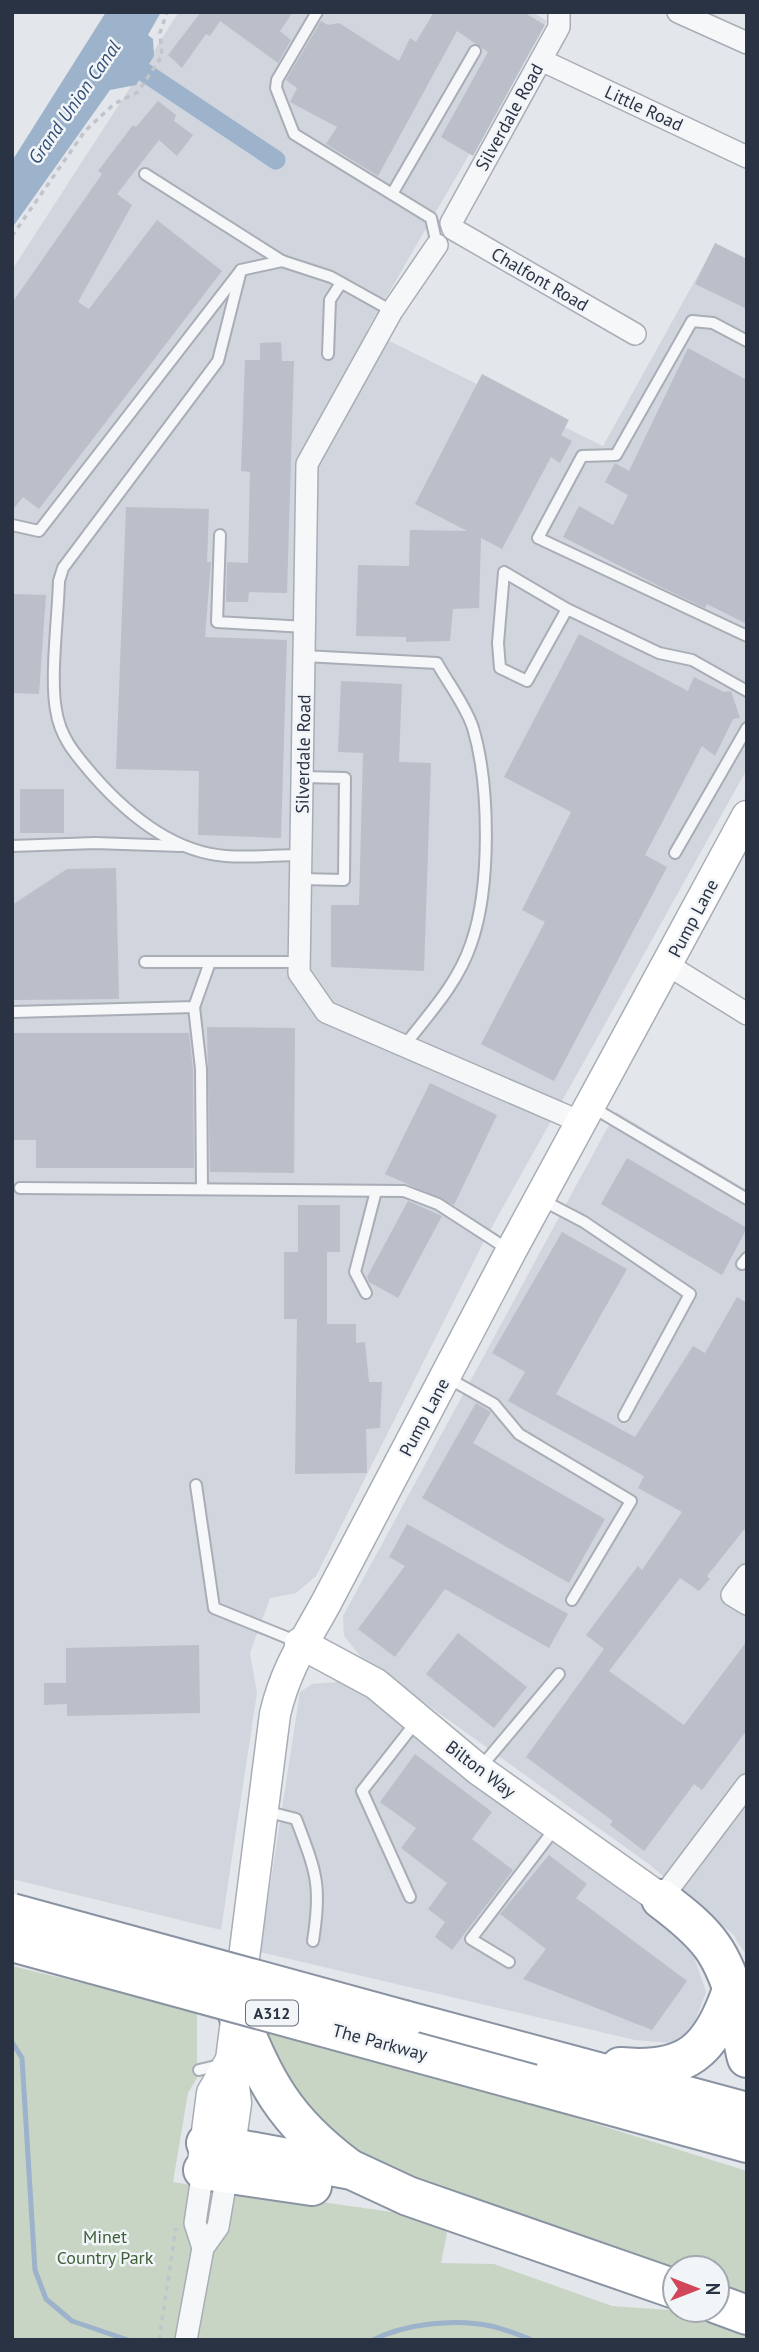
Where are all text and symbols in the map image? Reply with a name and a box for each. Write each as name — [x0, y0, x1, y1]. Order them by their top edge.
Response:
water label: Grand Union Canal — [22, 36, 126, 168]
street label: Silverdale Road — [470, 59, 548, 175]
street label: Little Road — [601, 80, 687, 136]
street label: Chalfont Road — [487, 242, 593, 316]
street label: Silverdale Road — [290, 694, 316, 814]
street label: Pump Lane — [663, 875, 723, 961]
street label: Pump Lane — [394, 1374, 454, 1460]
street label: Bilton Way — [441, 1735, 521, 1803]
road number: A312 — [246, 2000, 298, 2025]
street label: The Parkway — [330, 2018, 431, 2066]
park label: Minet Country Park — [57, 2225, 154, 2269]
north arrow — [661, 2254, 731, 2324]
text: N — [701, 2283, 725, 2295]

